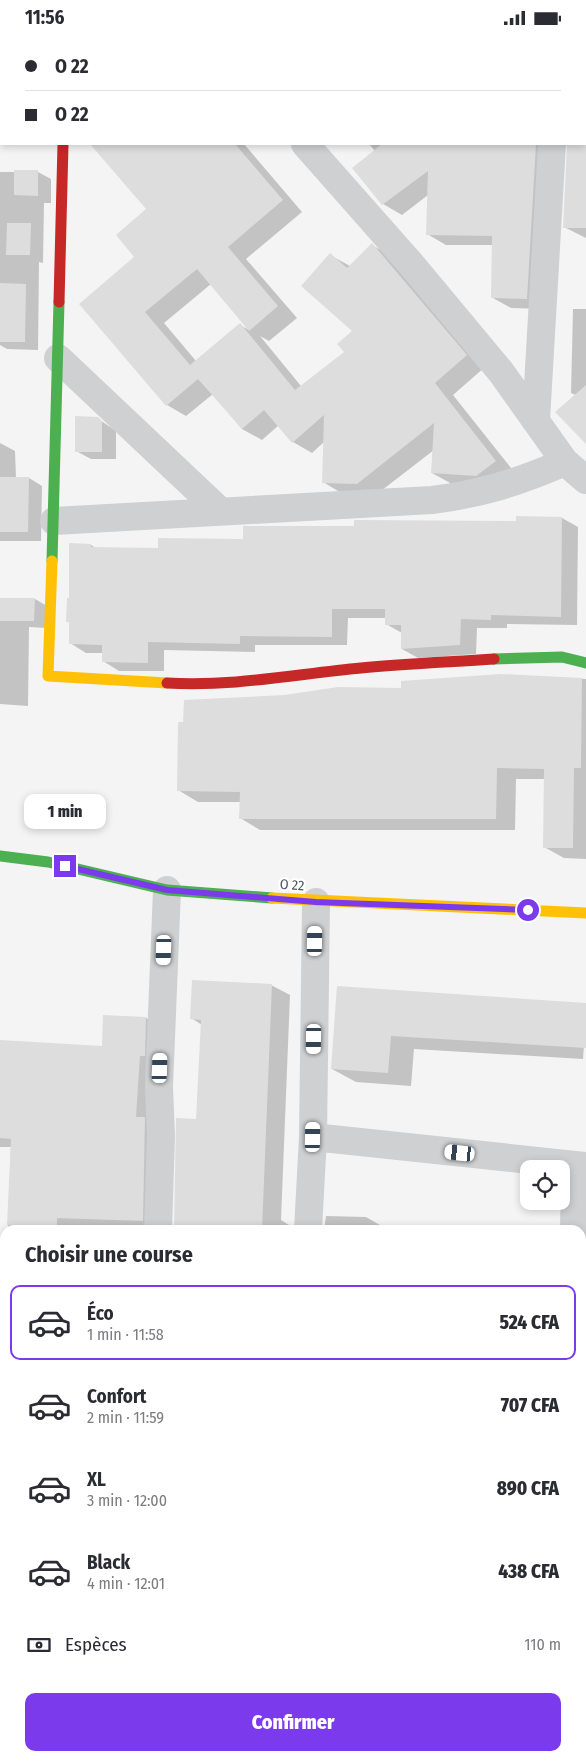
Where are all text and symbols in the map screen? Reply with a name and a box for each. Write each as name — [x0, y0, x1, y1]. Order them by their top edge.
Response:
text: 11:56 — [25, 6, 65, 29]
text: O 22 — [55, 55, 89, 78]
text: O 22 — [55, 103, 89, 126]
callout: 1 min — [24, 793, 106, 829]
text: 1 min — [48, 802, 82, 821]
route end — [54, 855, 76, 877]
street label: O 22 — [279, 876, 305, 894]
route start — [517, 899, 539, 921]
car — [307, 926, 322, 956]
car — [155, 935, 172, 965]
car — [306, 1024, 321, 1054]
car — [151, 1053, 168, 1083]
car — [305, 1122, 320, 1152]
car — [444, 1144, 475, 1162]
map controls — [520, 1160, 570, 1210]
button: locate — [520, 1160, 570, 1210]
text: Choisir une course — [25, 1241, 193, 1268]
icon: car — [27, 1300, 72, 1345]
text: Éco — [87, 1302, 114, 1325]
text: 524 CFA — [499, 1311, 559, 1334]
text: 1 min · 11:58 — [87, 1325, 164, 1344]
icon: car — [27, 1383, 72, 1428]
text: Confort — [87, 1385, 147, 1408]
text: 707 CFA — [501, 1394, 559, 1417]
text: 2 min · 11:59 — [87, 1408, 164, 1427]
icon: car — [27, 1466, 72, 1511]
text: XL — [87, 1468, 106, 1491]
text: 890 CFA — [497, 1477, 559, 1500]
text: 3 min · 12:00 — [87, 1491, 167, 1510]
icon: car — [27, 1549, 72, 1594]
text: Black — [87, 1551, 130, 1574]
text: 438 CFA — [498, 1560, 559, 1583]
text: 4 min · 12:01 — [87, 1574, 165, 1593]
icon: cash — [25, 1631, 53, 1659]
text: Espèces — [65, 1633, 127, 1656]
text: 110 m — [524, 1635, 561, 1654]
button: Confirmer — [25, 1693, 561, 1751]

